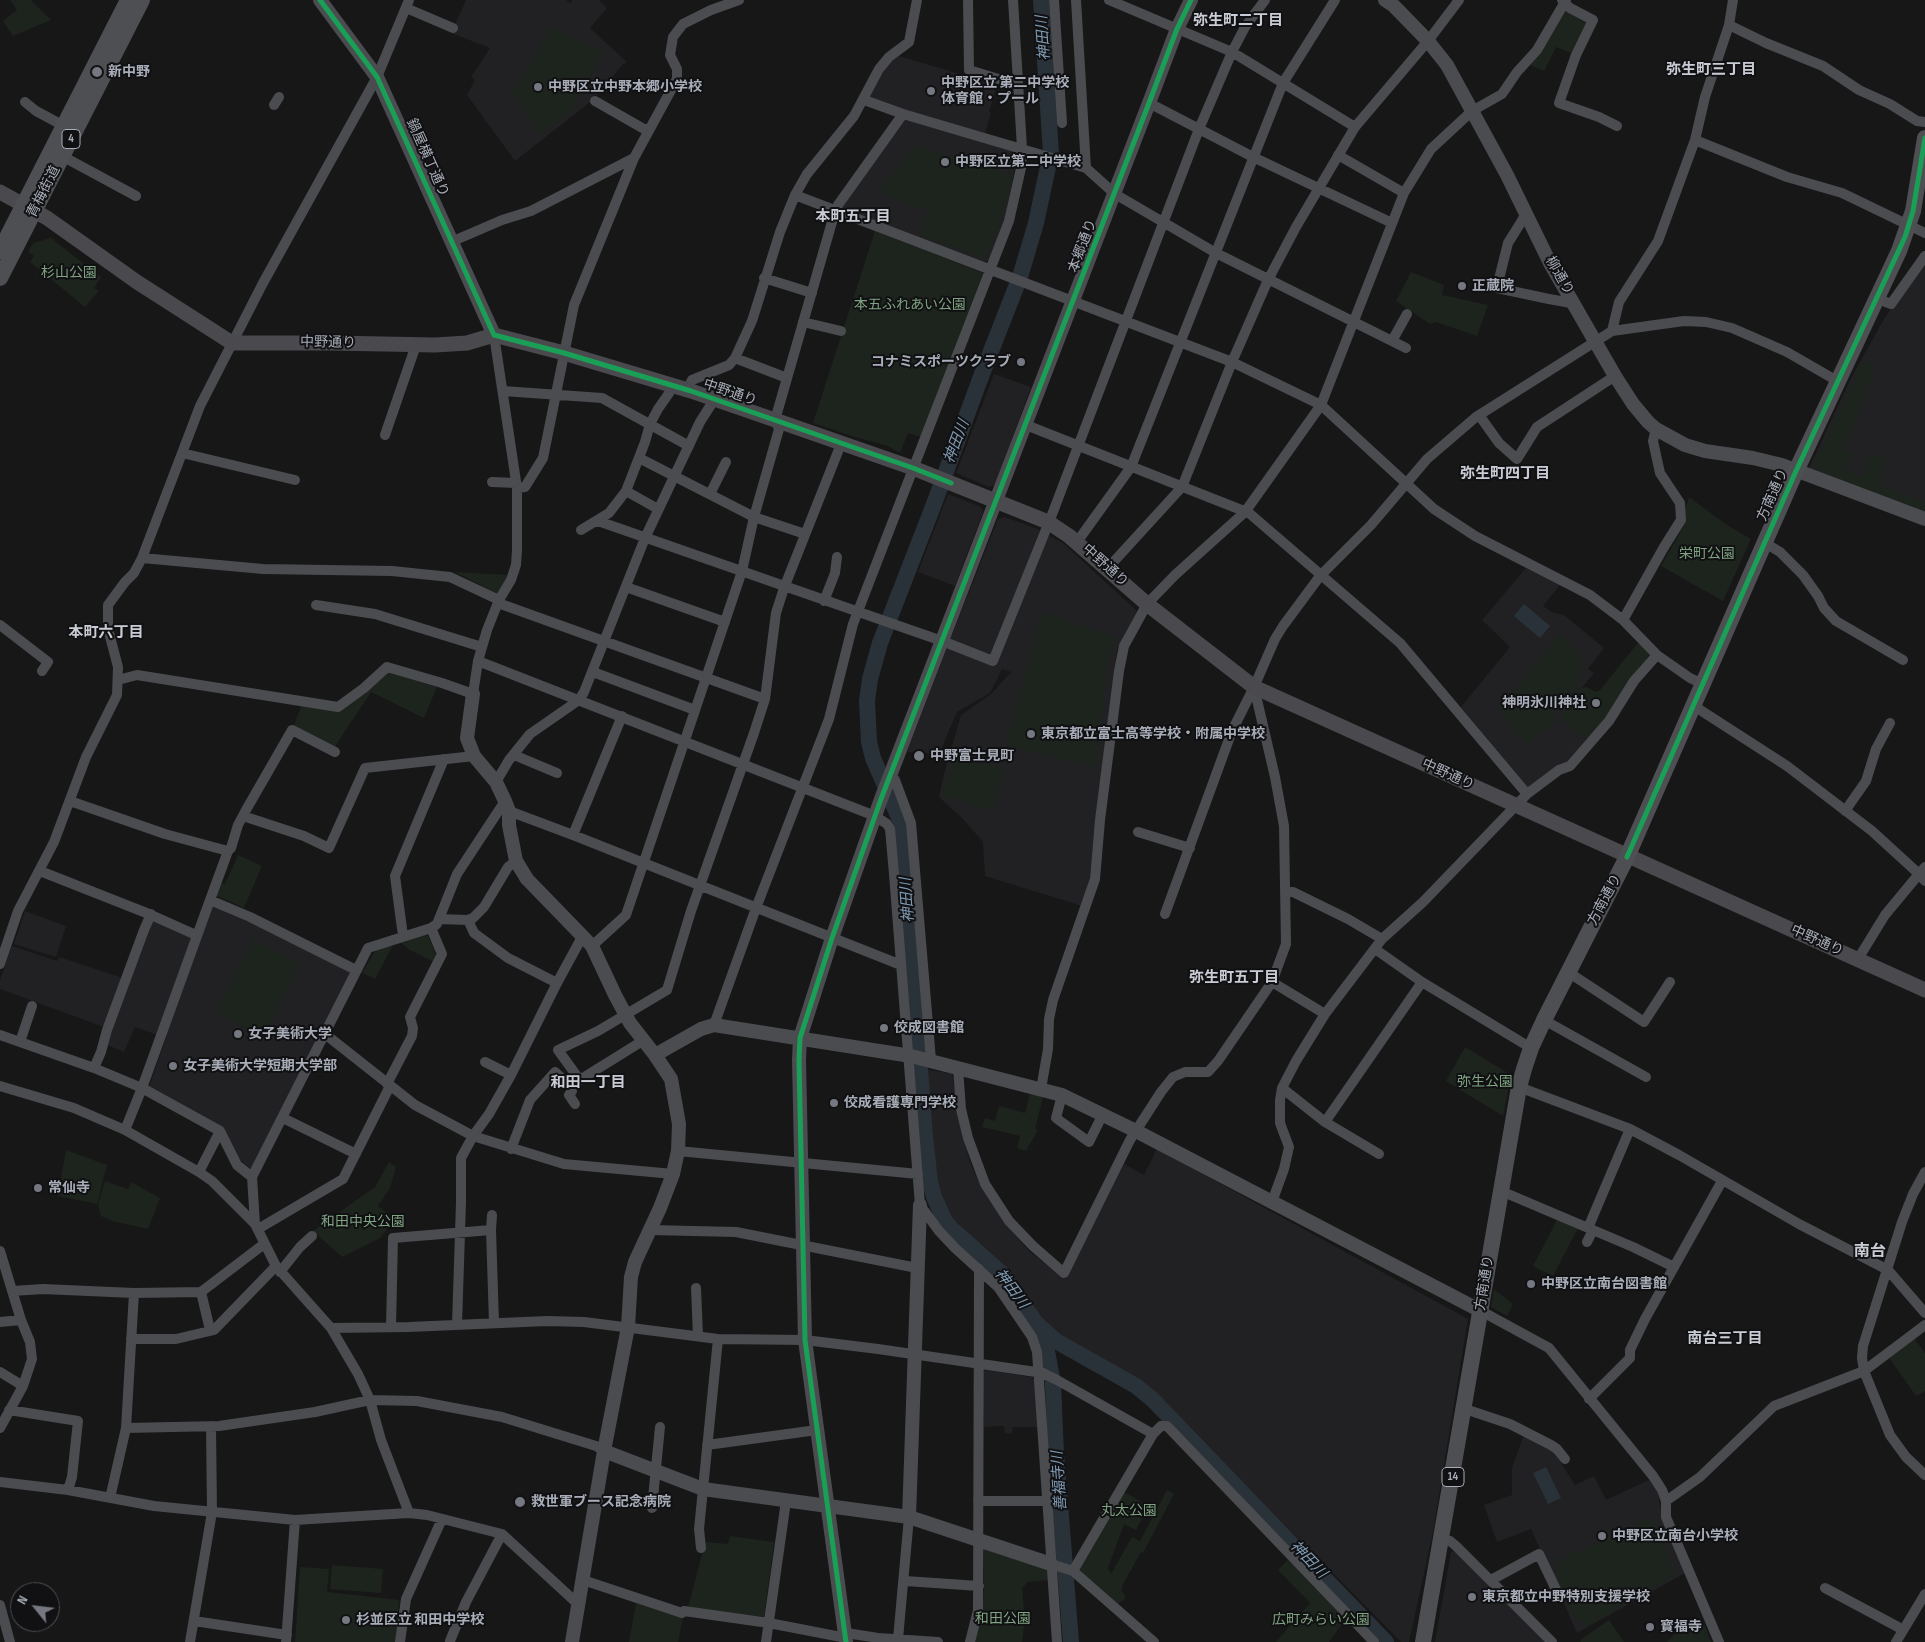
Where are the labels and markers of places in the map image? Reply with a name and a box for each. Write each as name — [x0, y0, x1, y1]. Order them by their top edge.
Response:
place label: 新中野 — [108, 64, 150, 80]
marker: 新中野 — [90, 65, 104, 79]
place label: 中野区立 第二中学校 体育館・プール — [941, 75, 1069, 108]
place label: 中野区立中野本郷小学校 — [548, 79, 702, 95]
marker: 中野区立中野本郷小学校 — [532, 81, 544, 93]
marker: 中野区立 第二中学校 体育館・プール — [925, 85, 937, 97]
place label: 中野区立第二中学校 — [955, 154, 1081, 170]
marker: 中野区立第二中学校 — [939, 156, 951, 168]
place label: 正蔵院 — [1472, 278, 1514, 294]
marker: 正蔵院 — [1456, 280, 1468, 292]
place label: コナミスポーツクラブ — [871, 354, 1011, 370]
marker: コナミスポーツクラブ — [1015, 356, 1027, 368]
place label: 神明氷川神社 — [1502, 695, 1586, 711]
marker: 神明氷川神社 — [1590, 697, 1602, 709]
place label: 東京都立富士高等学校・附属中学校 — [1041, 726, 1265, 742]
marker: 東京都立富士高等学校・附属中学校 — [1025, 728, 1037, 740]
place label: 中野富士見町 — [930, 748, 1014, 764]
marker: 中野富士見町 — [912, 749, 926, 763]
place label: 佼成図書館 — [894, 1020, 964, 1036]
marker: 佼成図書館 — [878, 1022, 890, 1034]
place label: 女子美術大学 — [248, 1026, 332, 1042]
marker: 女子美術大学 — [232, 1028, 244, 1040]
place label: 女子美術大学短期大学部 — [183, 1058, 337, 1074]
marker: 女子美術大学短期大学部 — [167, 1060, 179, 1072]
place label: 佼成看護専門学校 — [844, 1095, 956, 1111]
marker: 佼成看護専門学校 — [828, 1097, 840, 1109]
place label: 常仙寺 — [48, 1180, 90, 1196]
marker: 常仙寺 — [32, 1182, 44, 1194]
place label: 中野区立南台図書館 — [1541, 1276, 1667, 1292]
marker: 中野区立南台図書館 — [1525, 1278, 1537, 1290]
place label: 救世軍ブース記念病院 — [531, 1494, 671, 1510]
marker: 救世軍ブース記念病院 — [513, 1495, 527, 1509]
place label: 中野区立南台小学校 — [1612, 1528, 1738, 1544]
marker: 中野区立南台小学校 — [1596, 1530, 1608, 1542]
place label: 東京都立中野特別支援学校 — [1482, 1589, 1650, 1605]
marker: 東京都立中野特別支援学校 — [1466, 1591, 1478, 1603]
place label: 杉並区立 和田中学校 — [356, 1612, 484, 1628]
marker: 杉並区立 和田中学校 — [340, 1614, 352, 1626]
place label: 寳福寺 — [1660, 1619, 1702, 1635]
marker: 寳福寺 — [1644, 1621, 1656, 1633]

